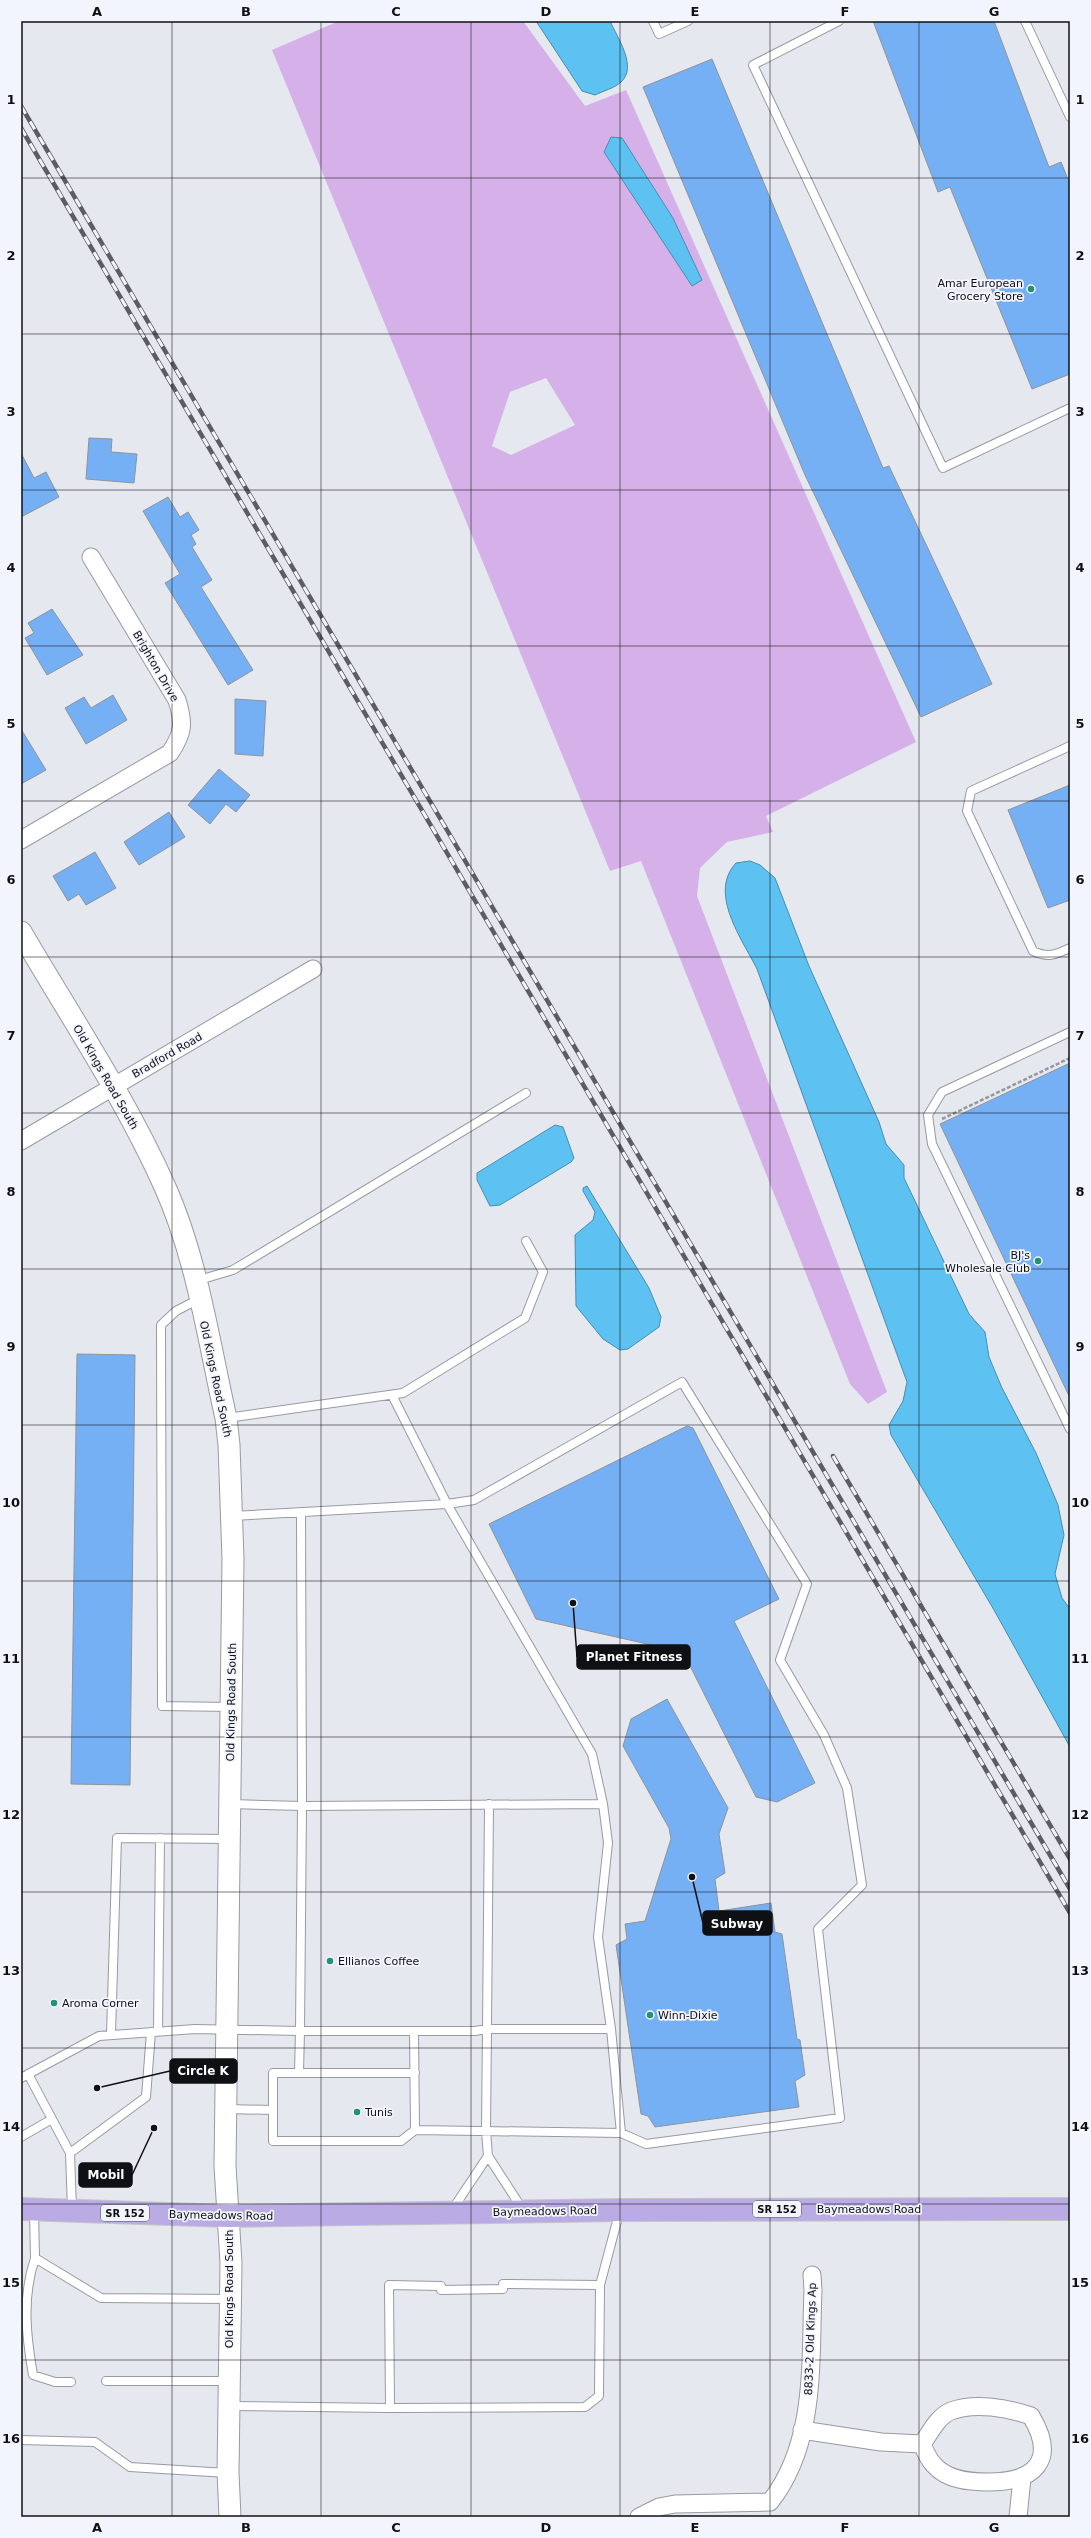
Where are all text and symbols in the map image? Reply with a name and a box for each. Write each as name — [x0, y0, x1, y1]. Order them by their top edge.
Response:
text: A — [92, 4, 102, 19]
text: B — [241, 4, 251, 19]
text: C — [391, 4, 401, 19]
text: D — [541, 4, 552, 19]
text: E — [691, 4, 699, 19]
text: F — [841, 4, 849, 19]
text: G — [989, 4, 999, 19]
text: 1 — [6, 92, 16, 107]
text: 1 — [1075, 92, 1085, 107]
text: 2 — [6, 248, 16, 263]
text: 2 — [1075, 248, 1085, 263]
place label: Amar European Grocery Store — [938, 277, 1023, 303]
marker: Amar European Grocery Store — [1026, 284, 1036, 294]
text: 3 — [6, 404, 16, 419]
text: 3 — [1075, 404, 1085, 419]
text: 4 — [6, 560, 16, 575]
text: 4 — [1075, 560, 1085, 575]
street label: Brighton Drive — [130, 628, 181, 704]
text: 5 — [6, 716, 16, 731]
text: 5 — [1075, 716, 1085, 731]
text: 6 — [6, 872, 16, 887]
text: 6 — [1075, 872, 1085, 887]
street label: Old Kings Road South — [70, 1023, 141, 1132]
text: 7 — [6, 1028, 16, 1043]
text: 7 — [1075, 1028, 1085, 1043]
street label: Bradford Road — [130, 1030, 205, 1081]
text: 8 — [6, 1184, 16, 1199]
text: 8 — [1075, 1184, 1085, 1199]
place label: BJ's Wholesale Club — [945, 1249, 1030, 1275]
marker: BJ's Wholesale Club — [1033, 1256, 1043, 1266]
street label: Old Kings Road South — [197, 1320, 234, 1439]
text: 9 — [6, 1339, 16, 1354]
text: 9 — [1075, 1339, 1085, 1354]
text: 10 — [2, 1495, 20, 1510]
text: 10 — [1071, 1495, 1089, 1510]
street label: Old Kings Road South — [224, 1643, 239, 1761]
callout: Planet Fitness — [577, 1645, 690, 1669]
text: Planet Fitness — [586, 1650, 682, 1664]
text: 11 — [2, 1651, 20, 1666]
text: 11 — [1071, 1651, 1089, 1666]
text: 12 — [2, 1807, 20, 1822]
text: 12 — [1071, 1807, 1089, 1822]
callout: Subway — [703, 1911, 772, 1935]
text: Subway — [711, 1917, 763, 1931]
place label: Ellianos Coffee — [338, 1955, 420, 1968]
marker: Ellianos Coffee — [325, 1956, 335, 1966]
text: 13 — [2, 1963, 20, 1978]
text: 13 — [1071, 1963, 1089, 1978]
place label: Aroma Corner — [62, 1997, 139, 2010]
marker: Aroma Corner — [49, 1998, 59, 2008]
place label: Winn-Dixie — [658, 2009, 718, 2022]
marker: Winn-Dixie — [645, 2010, 655, 2020]
callout: Circle K — [170, 2059, 237, 2083]
text: Circle K — [177, 2064, 230, 2078]
place label: Tunis — [364, 2106, 393, 2119]
marker: Tunis — [352, 2107, 362, 2117]
text: 14 — [2, 2119, 20, 2134]
text: 14 — [1071, 2119, 1089, 2134]
callout: Mobil — [79, 2163, 132, 2187]
text: Mobil — [87, 2168, 125, 2182]
road number: SR 152 — [753, 2201, 801, 2217]
street label: Baymeadows Road — [817, 2203, 921, 2216]
street label: Baymeadows Road — [493, 2204, 597, 2219]
road number: SR 152 — [101, 2205, 149, 2221]
street label: Baymeadows Road — [169, 2208, 273, 2223]
street label: Old Kings Road South — [223, 2230, 236, 2348]
text: 15 — [2, 2275, 20, 2290]
text: 15 — [1071, 2275, 1089, 2290]
street label: 8833-2 Old Kings Ap — [802, 2283, 819, 2396]
text: 16 — [2, 2431, 20, 2446]
text: 16 — [1071, 2431, 1089, 2446]
text: A — [92, 2520, 102, 2535]
text: B — [241, 2520, 251, 2535]
text: C — [391, 2520, 401, 2535]
text: D — [541, 2520, 552, 2535]
text: E — [691, 2520, 699, 2535]
text: F — [841, 2520, 849, 2535]
text: G — [989, 2520, 999, 2535]

